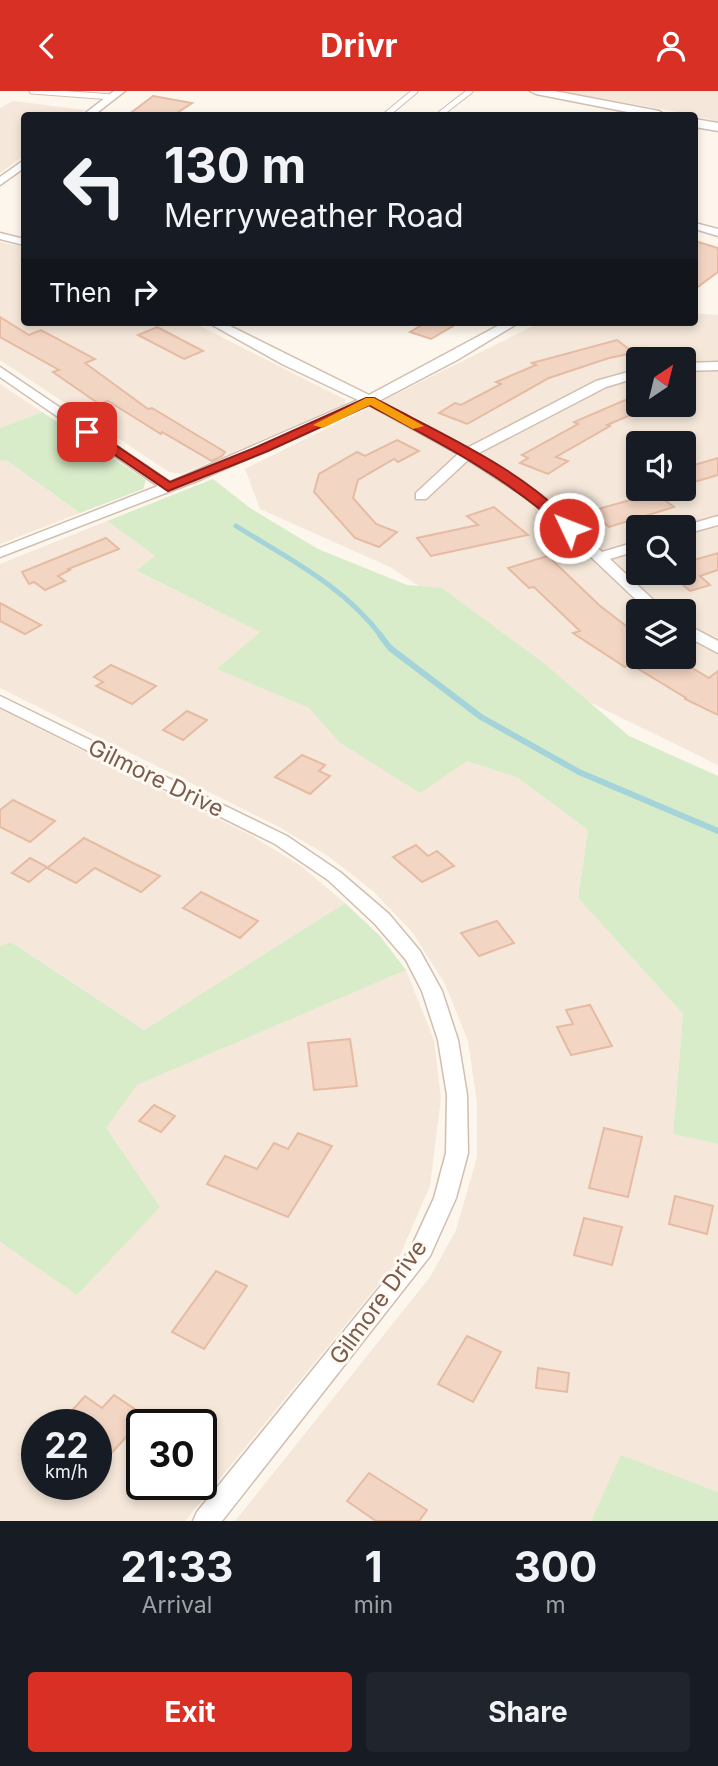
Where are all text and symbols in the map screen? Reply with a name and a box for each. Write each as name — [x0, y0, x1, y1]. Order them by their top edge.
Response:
text: Drivr — [320, 26, 398, 65]
icon: back — [28, 27, 66, 65]
icon: person — [652, 27, 690, 65]
text: 130 m — [164, 136, 306, 195]
icon: left — [49, 140, 140, 231]
text: Merryweather Road — [164, 196, 463, 235]
icon: right — [126, 273, 164, 311]
text: Then — [49, 277, 112, 308]
north arrow — [626, 347, 696, 417]
map controls — [626, 347, 696, 669]
pin — [57, 402, 117, 462]
icon: arrive — [68, 413, 106, 451]
button: sound — [626, 431, 696, 501]
position arrow — [532, 491, 606, 565]
button: search — [626, 515, 696, 585]
button: layers — [626, 599, 696, 669]
street label: Gilmore Drive — [84, 733, 228, 823]
street label: Gilmore Drive — [323, 1234, 433, 1370]
speed limit sign: 30 — [126, 1409, 217, 1500]
text: 22 — [44, 1424, 89, 1466]
text: km/h — [45, 1461, 88, 1482]
text: 21:33 — [121, 1541, 233, 1592]
text: 1 — [364, 1541, 383, 1592]
text: 300 — [514, 1541, 597, 1592]
text: Arrival — [142, 1591, 212, 1619]
text: min — [354, 1591, 393, 1619]
text: m — [545, 1591, 566, 1619]
button: Exit — [28, 1672, 352, 1752]
button: Share — [366, 1672, 690, 1752]

